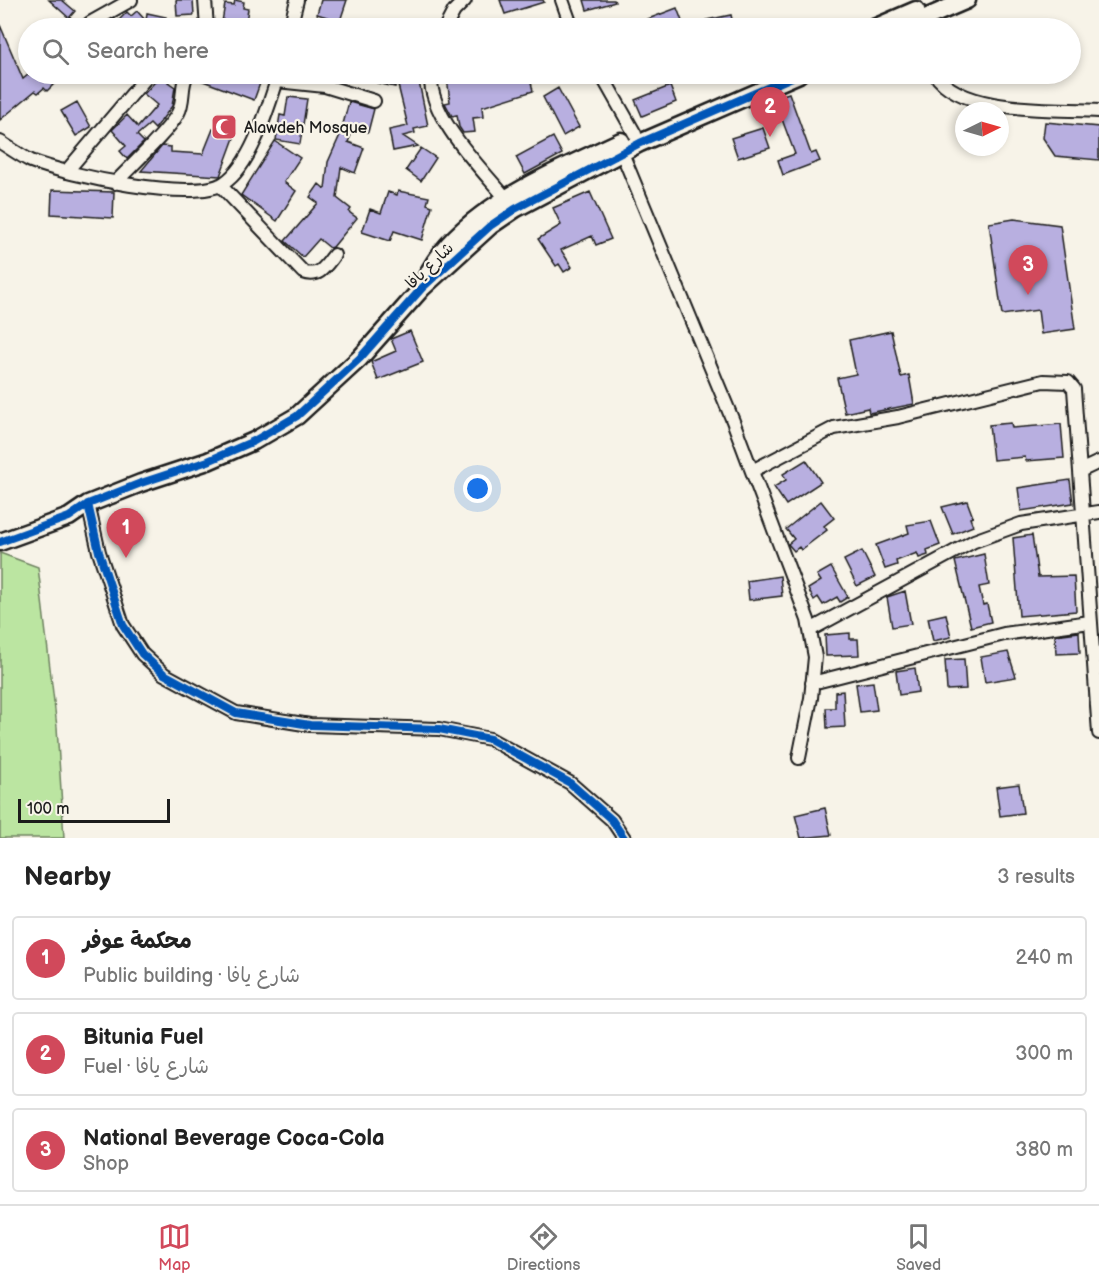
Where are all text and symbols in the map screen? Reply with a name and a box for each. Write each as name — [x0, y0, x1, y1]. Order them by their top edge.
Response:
search box — [18, 18, 1081, 84]
icon: search — [39, 35, 72, 68]
text: Search here — [87, 38, 209, 65]
pin: 2 — [750, 88, 790, 137]
north arrow — [955, 102, 1009, 156]
mosque icon: Alawdeh Mosque — [209, 112, 239, 142]
place label: Alawdeh Mosque — [244, 119, 368, 138]
street label: شارع يافا — [402, 239, 459, 294]
pin: 3 — [1008, 246, 1048, 295]
your location — [463, 474, 492, 503]
pin: 1 — [106, 508, 146, 558]
scale bar — [18, 796, 170, 824]
text: 100 m — [27, 800, 70, 819]
text: Nearby — [24, 862, 111, 893]
text: 3 results — [997, 865, 1075, 889]
text: محكمة عوفر — [83, 928, 192, 955]
text: 1 — [41, 946, 50, 970]
text: 240 m — [1016, 946, 1073, 970]
text: Public building · شارع يافا — [83, 964, 300, 988]
text: Bitunia Fuel — [83, 1024, 204, 1051]
text: 2 — [40, 1042, 51, 1066]
text: 300 m — [1015, 1042, 1073, 1066]
text: Fuel · شارع يافا — [83, 1055, 209, 1079]
text: National Beverage Coca-Cola — [83, 1125, 385, 1152]
text: 3 — [40, 1138, 51, 1162]
text: 380 m — [1015, 1138, 1073, 1162]
text: Shop — [83, 1152, 129, 1176]
tab: Map — [158, 1220, 191, 1275]
tab: Directions — [507, 1220, 580, 1275]
tab: Saved — [896, 1220, 941, 1275]

